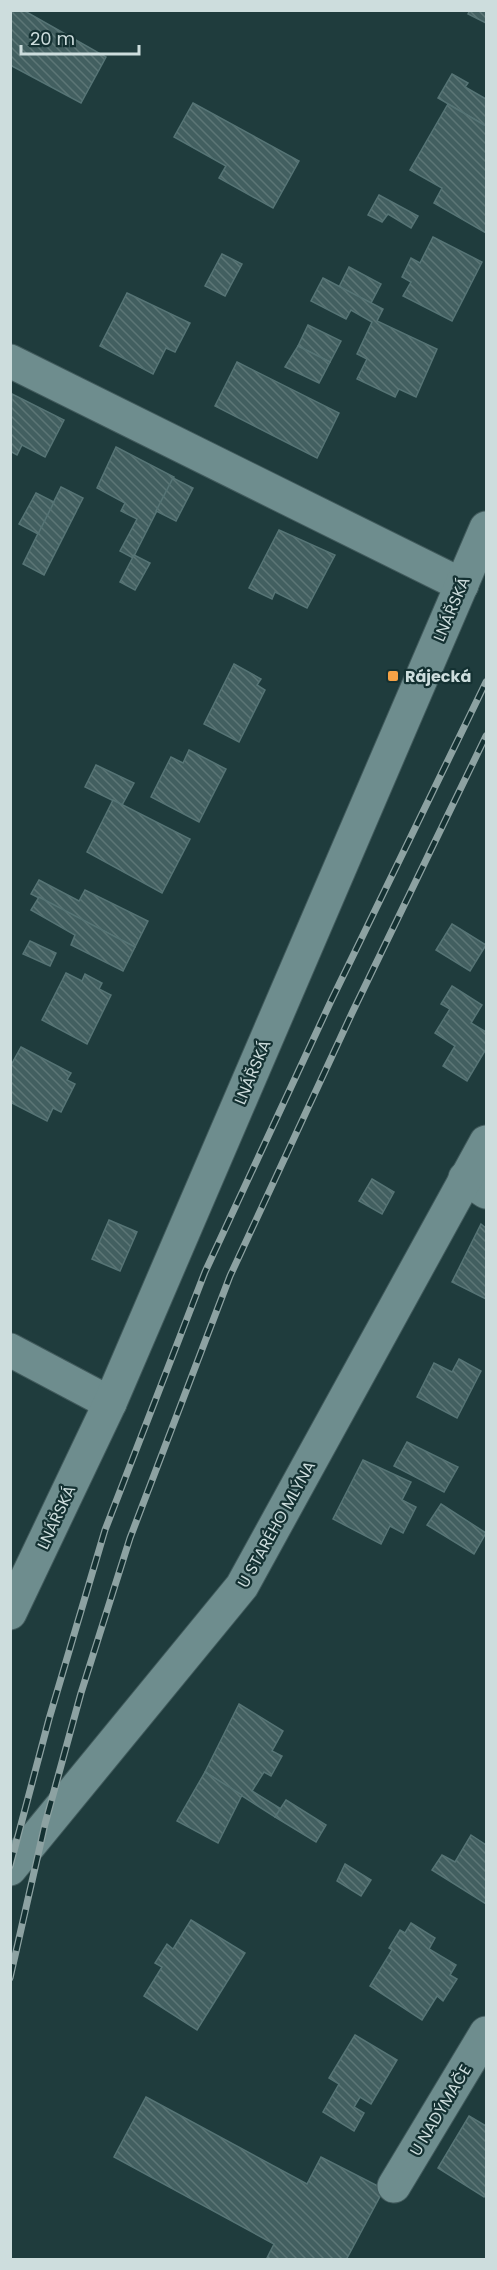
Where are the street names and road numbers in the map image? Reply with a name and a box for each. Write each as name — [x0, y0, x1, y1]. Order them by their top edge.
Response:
street label: LNÁŘSKÁ — [428, 573, 475, 645]
street label: LNÁŘSKÁ — [229, 1036, 276, 1108]
street label: U STARÉHO MLÝNA — [232, 1456, 321, 1592]
street label: LNÁŘSKÁ — [32, 1481, 81, 1553]
street label: U NADÝMAČE — [404, 2060, 477, 2160]

